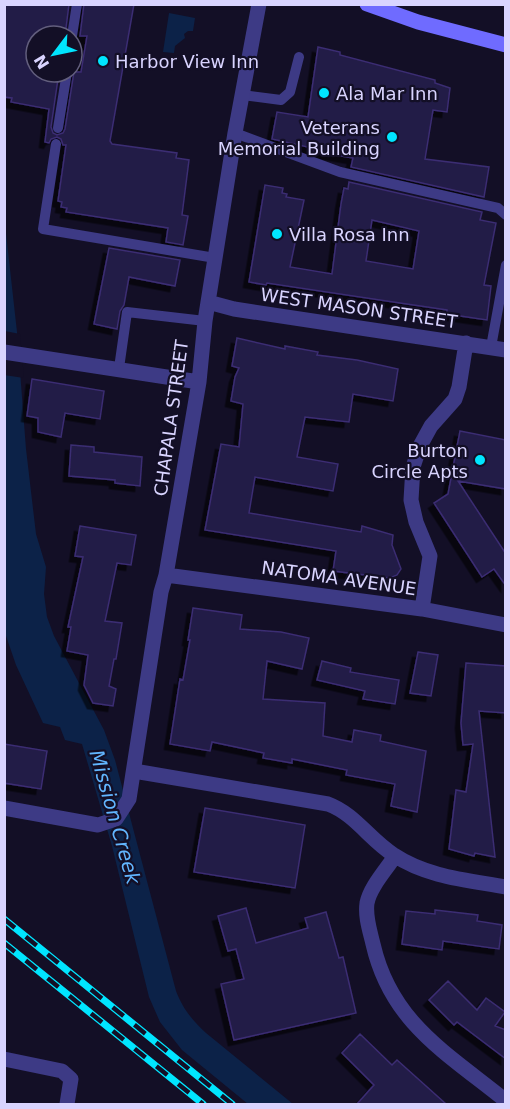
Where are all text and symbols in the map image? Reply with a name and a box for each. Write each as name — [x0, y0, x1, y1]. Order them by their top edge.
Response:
north arrow — [24, 24, 84, 84]
text: N — [30, 51, 53, 72]
place label: Harbor View Inn — [115, 51, 259, 72]
marker: Harbor View Inn — [96, 54, 110, 68]
place label: Ala Mar Inn — [336, 83, 438, 104]
marker: Ala Mar Inn — [317, 86, 331, 100]
place label: Veterans Memorial Building — [218, 117, 380, 159]
marker: Veterans Memorial Building — [385, 130, 399, 144]
place label: Villa Rosa Inn — [289, 224, 410, 245]
marker: Villa Rosa Inn — [270, 227, 284, 241]
street label: WEST MASON STREET — [259, 284, 460, 332]
street label: CHAPALA STREET — [150, 338, 193, 497]
place label: Burton Circle Apts — [372, 440, 468, 482]
marker: Burton Circle Apts — [473, 453, 487, 467]
street label: NATOMA AVENUE — [260, 557, 418, 599]
water label: Mission Creek — [84, 747, 146, 888]

